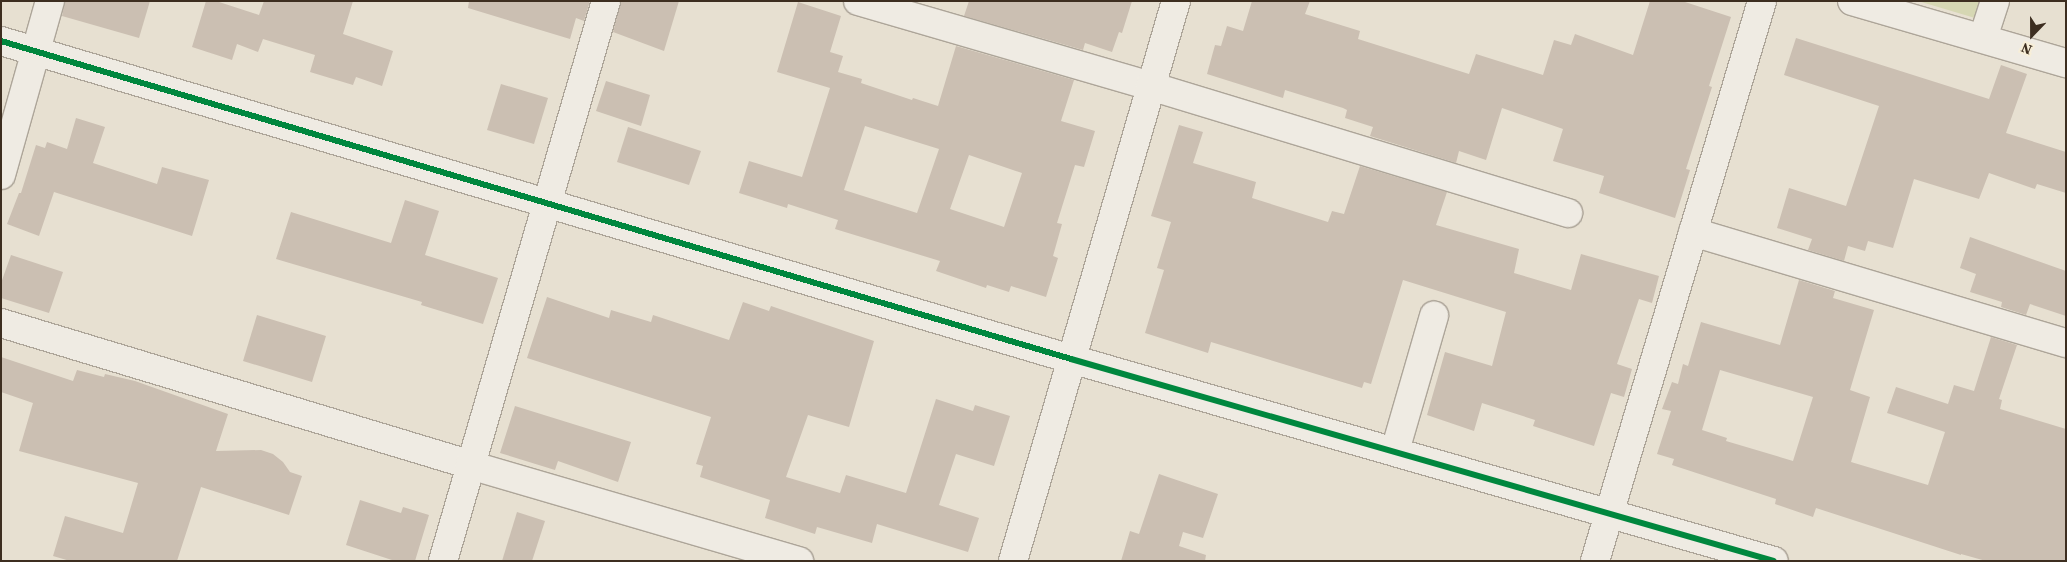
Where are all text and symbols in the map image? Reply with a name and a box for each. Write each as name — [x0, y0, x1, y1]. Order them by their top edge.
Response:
north arrow — [2007, 10, 2057, 60]
text: N — [2018, 38, 2035, 60]

